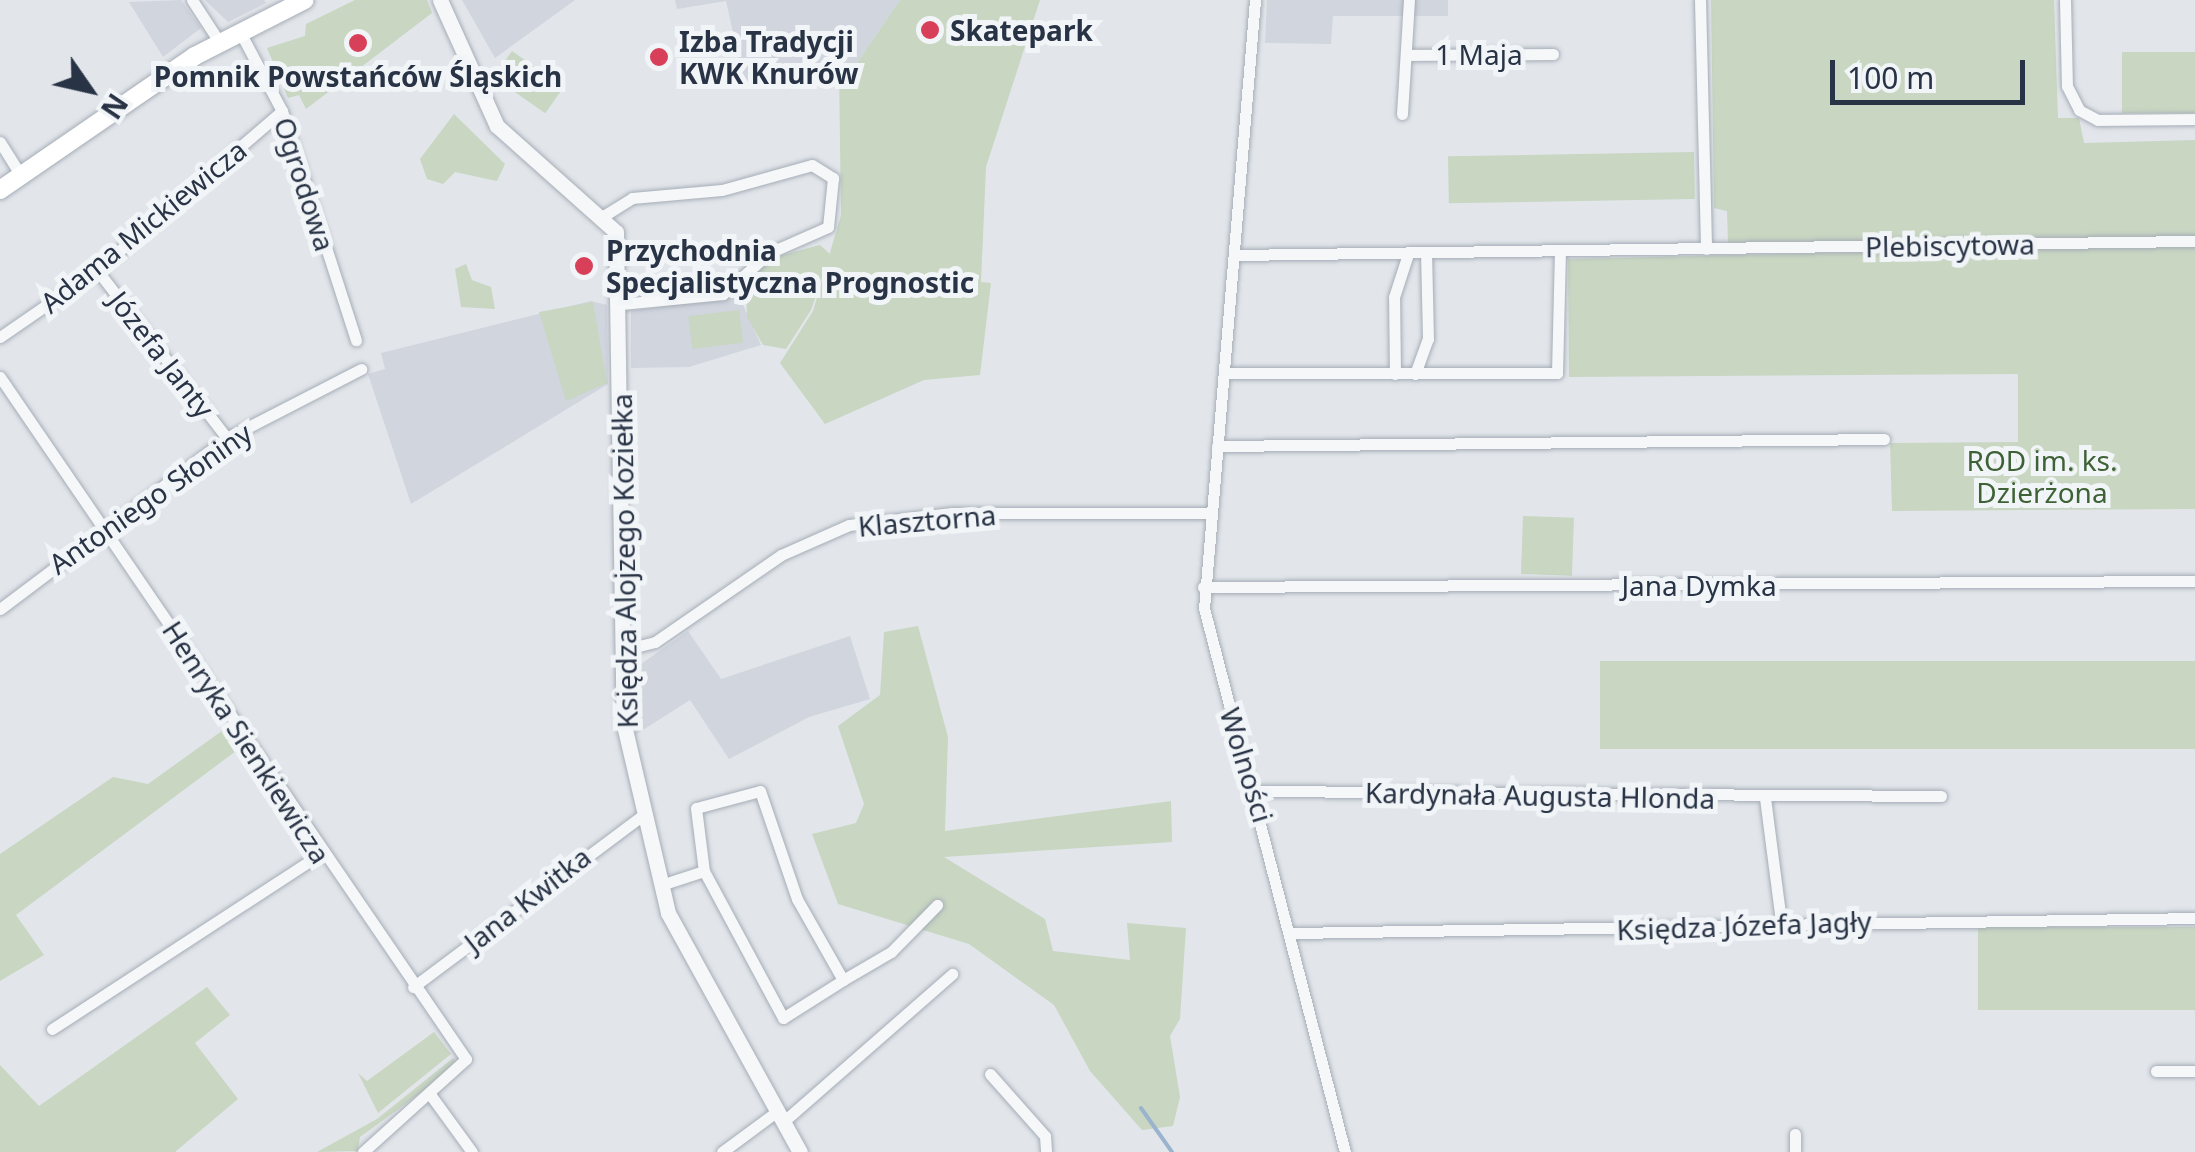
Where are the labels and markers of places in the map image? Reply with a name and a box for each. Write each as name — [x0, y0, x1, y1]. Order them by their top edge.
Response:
place label: Skatepark — [950, 13, 1093, 47]
marker: Skatepark — [919, 19, 941, 41]
place label: Izba Tradycji KWK Knurów — [679, 24, 858, 90]
marker: Pomnik Powstańców Śląskich — [347, 32, 369, 54]
marker: Izba Tradycji KWK Knurów — [648, 46, 670, 68]
place label: Pomnik Powstańców Śląskich — [154, 59, 562, 93]
place label: Przychodnia Specjalistyczna Prognostic — [606, 233, 974, 299]
marker: Przychodnia Specjalistyczna Prognostic — [571, 253, 597, 279]

